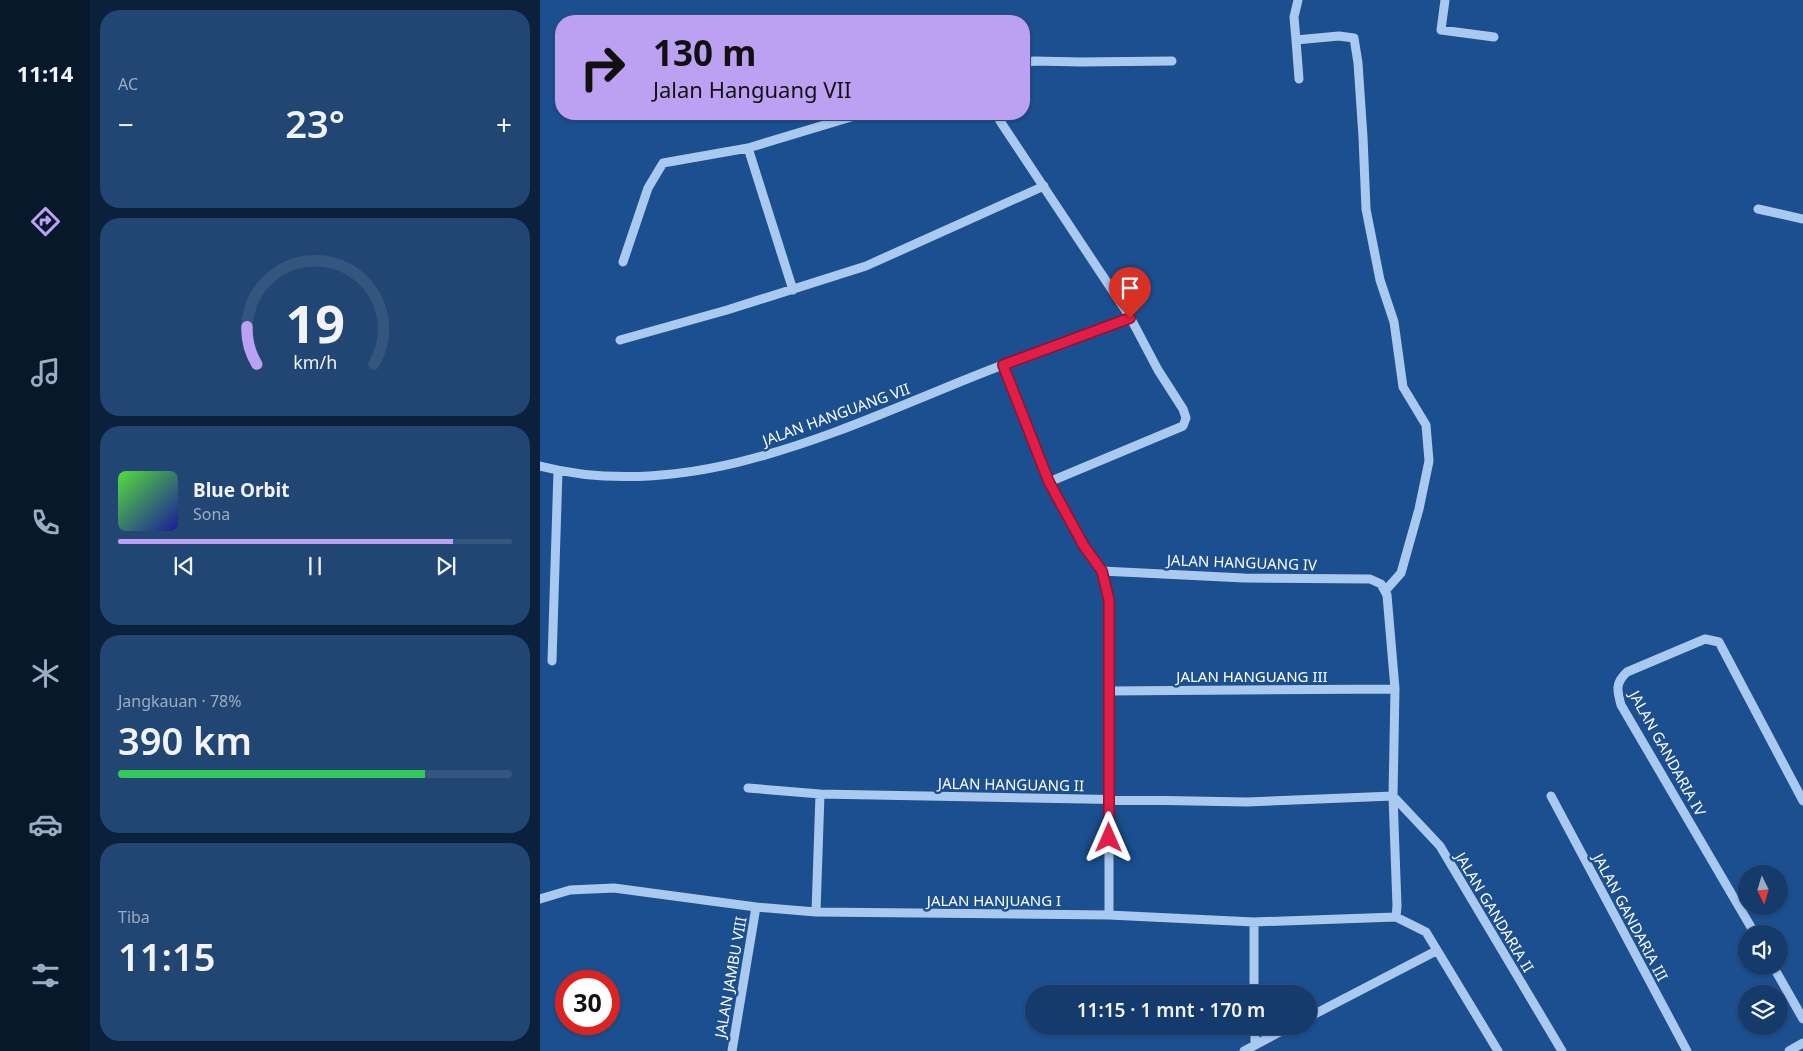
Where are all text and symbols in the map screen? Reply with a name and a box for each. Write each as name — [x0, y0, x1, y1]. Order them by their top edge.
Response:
text: 130 m — [653, 29, 756, 76]
icon: right — [570, 35, 635, 100]
text: 11:14 — [17, 58, 73, 88]
text: AC — [118, 73, 138, 95]
text: Jalan Hanguang VII — [653, 74, 851, 104]
text: 23° — [285, 97, 345, 149]
text: − — [118, 105, 134, 143]
text: + — [496, 105, 512, 143]
icon: directions — [28, 204, 63, 239]
pin — [1109, 267, 1151, 318]
icon: arrive — [1116, 274, 1144, 302]
text: 19 — [285, 287, 345, 358]
text: km/h — [293, 350, 337, 374]
icon: music — [28, 355, 63, 390]
street label: JALAN HANGUANG VII — [758, 378, 912, 451]
text: Blue Orbit — [193, 477, 289, 503]
text: Sona — [193, 503, 230, 525]
icon: phone — [28, 505, 63, 540]
street label: JALAN HANGUANG IV — [1165, 549, 1317, 575]
icon: previous — [170, 552, 198, 580]
icon: pause — [301, 552, 329, 580]
icon: next — [432, 552, 460, 580]
icon: climate — [28, 656, 63, 691]
street label: JALAN HANGUANG III — [1174, 666, 1328, 686]
street label: JALAN GANDARIA IV — [1624, 685, 1711, 819]
text: Jangkauan · 78% — [118, 690, 242, 712]
text: 390 km — [118, 714, 252, 766]
street label: JALAN HANGUANG II — [936, 773, 1084, 795]
icon: car — [28, 807, 63, 842]
position arrow — [1082, 811, 1134, 863]
street label: JALAN GANDARIA II — [1450, 847, 1539, 976]
street label: JALAN GANDARIA III — [1588, 848, 1673, 984]
north arrow — [1738, 865, 1788, 915]
map controls — [1738, 865, 1788, 1035]
street label: JALAN HANJUANG I — [925, 890, 1061, 910]
text: Tiba — [118, 906, 150, 928]
street label: JALAN JAMBU VIII — [709, 915, 750, 1041]
button: sound — [1738, 925, 1788, 975]
text: 11:15 — [118, 930, 215, 982]
icon: filters — [28, 958, 63, 993]
speed limit sign: 30 — [555, 970, 620, 1035]
button: layers — [1738, 985, 1788, 1035]
text: 11:15 · 1 mnt · 170 m — [1077, 997, 1265, 1023]

